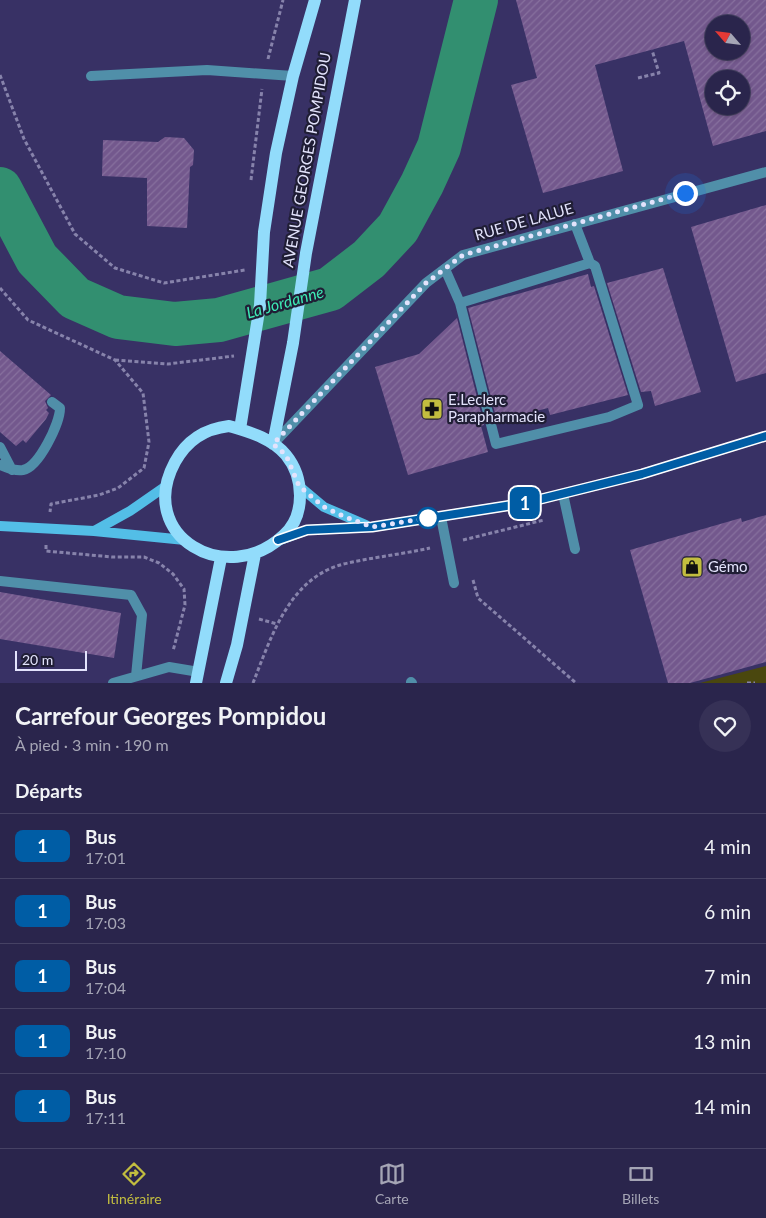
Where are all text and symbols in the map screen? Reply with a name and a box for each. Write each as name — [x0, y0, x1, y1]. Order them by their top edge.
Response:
north arrow — [705, 15, 750, 60]
map controls — [705, 15, 750, 115]
street label: AVENUE GEORGES POMPIDOU — [278, 51, 334, 269]
button: locate — [705, 70, 750, 115]
your location — [673, 181, 698, 206]
street label: RUE DE LALUE — [472, 198, 575, 244]
water label: La Jordanne — [244, 281, 326, 322]
place label: E.Leclerc Parapharmacie — [448, 390, 545, 425]
pharmacy icon: E.Leclerc Parapharmacie — [420, 397, 444, 421]
line badge: 1 — [509, 487, 541, 519]
text: 1 — [520, 492, 530, 514]
unlabelled marker — [417, 507, 439, 529]
shop icon: Gémo — [680, 555, 704, 579]
place label: Gémo — [708, 557, 748, 575]
scale bar — [15, 648, 88, 671]
text: 20 m — [22, 651, 53, 668]
button: heart — [699, 700, 751, 752]
text: Carrefour Georges Pompidou — [15, 701, 326, 730]
text: À pied · 3 min · 190 m — [15, 735, 169, 754]
text: Départs — [15, 779, 82, 802]
text: Bus — [85, 825, 116, 848]
text: 1 — [37, 835, 48, 857]
text: 4 min — [704, 835, 751, 858]
text: 17:01 — [85, 848, 126, 867]
text: Bus — [85, 890, 116, 913]
text: 1 — [37, 900, 48, 922]
text: 6 min — [704, 900, 751, 923]
text: 17:03 — [85, 913, 126, 932]
text: Bus — [85, 955, 116, 978]
text: 1 — [37, 965, 48, 987]
text: 7 min — [704, 965, 751, 988]
text: 17:04 — [85, 978, 126, 997]
text: Bus — [85, 1020, 116, 1043]
text: 1 — [37, 1030, 48, 1052]
text: 13 min — [693, 1030, 751, 1053]
text: 17:10 — [85, 1043, 126, 1062]
text: Bus — [85, 1085, 116, 1108]
text: 1 — [37, 1095, 48, 1117]
text: 14 min — [693, 1095, 751, 1118]
text: 17:11 — [85, 1108, 126, 1127]
tab: Itinéraire — [107, 1160, 162, 1207]
tab: Carte — [375, 1160, 409, 1207]
tab: Billets — [622, 1160, 659, 1207]

